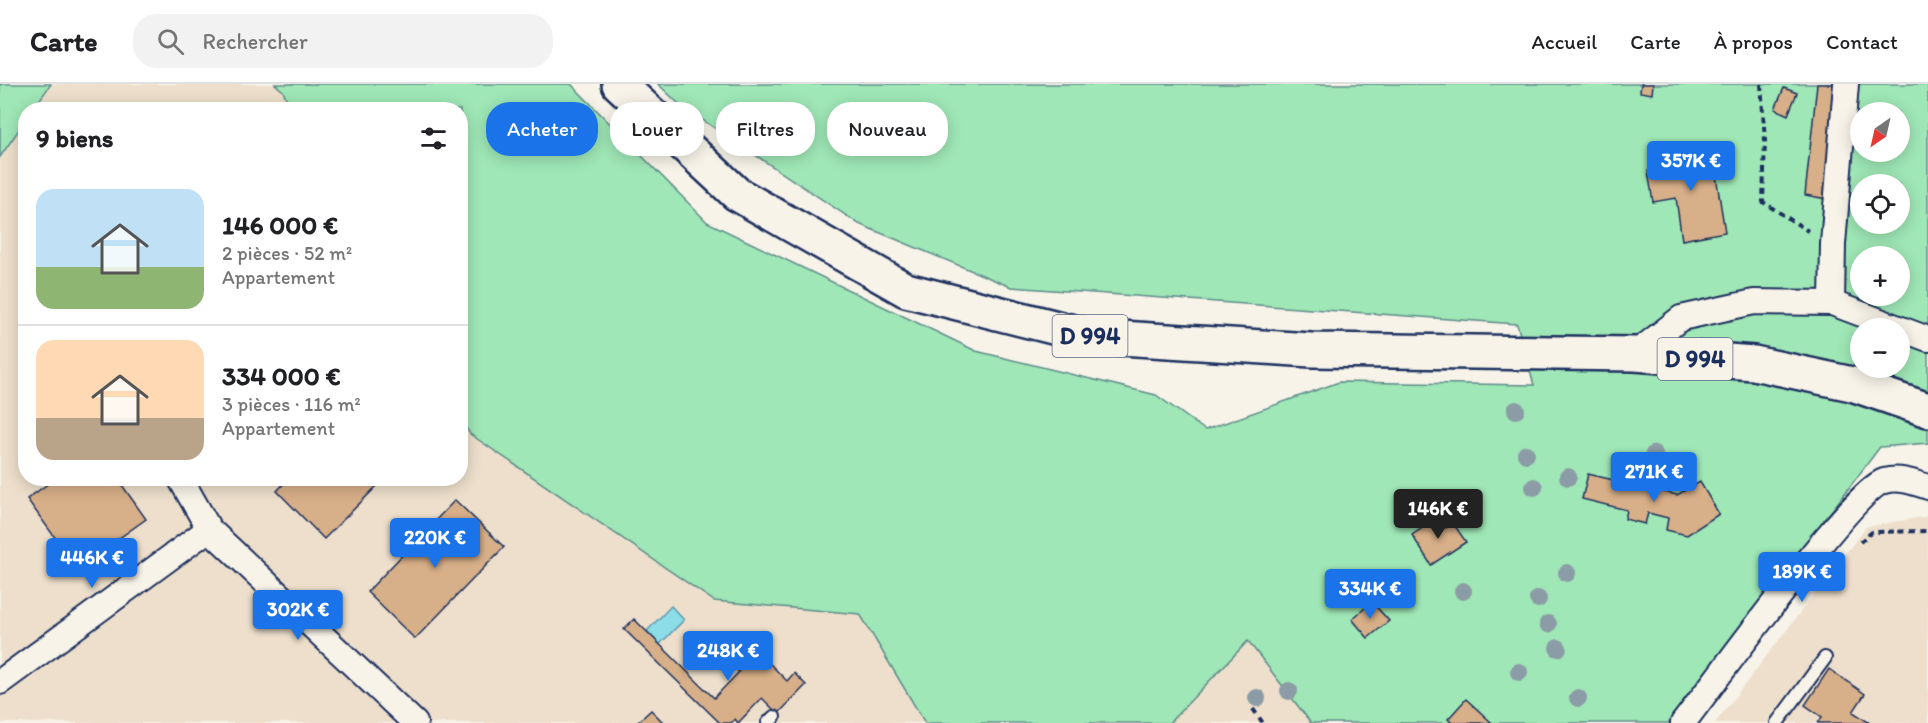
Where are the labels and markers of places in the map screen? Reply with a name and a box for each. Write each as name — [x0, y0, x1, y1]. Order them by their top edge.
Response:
pin: 357K € — [1642, 141, 1740, 192]
pin: 271K € — [1605, 452, 1703, 503]
pin: 146K € — [1389, 489, 1487, 540]
pin: 220K € — [386, 518, 484, 569]
pin: 446K € — [43, 538, 141, 589]
pin: 189K € — [1753, 552, 1851, 603]
pin: 334K € — [1321, 569, 1419, 620]
pin: 302K € — [249, 590, 347, 641]
pin: 248K € — [679, 631, 777, 682]

